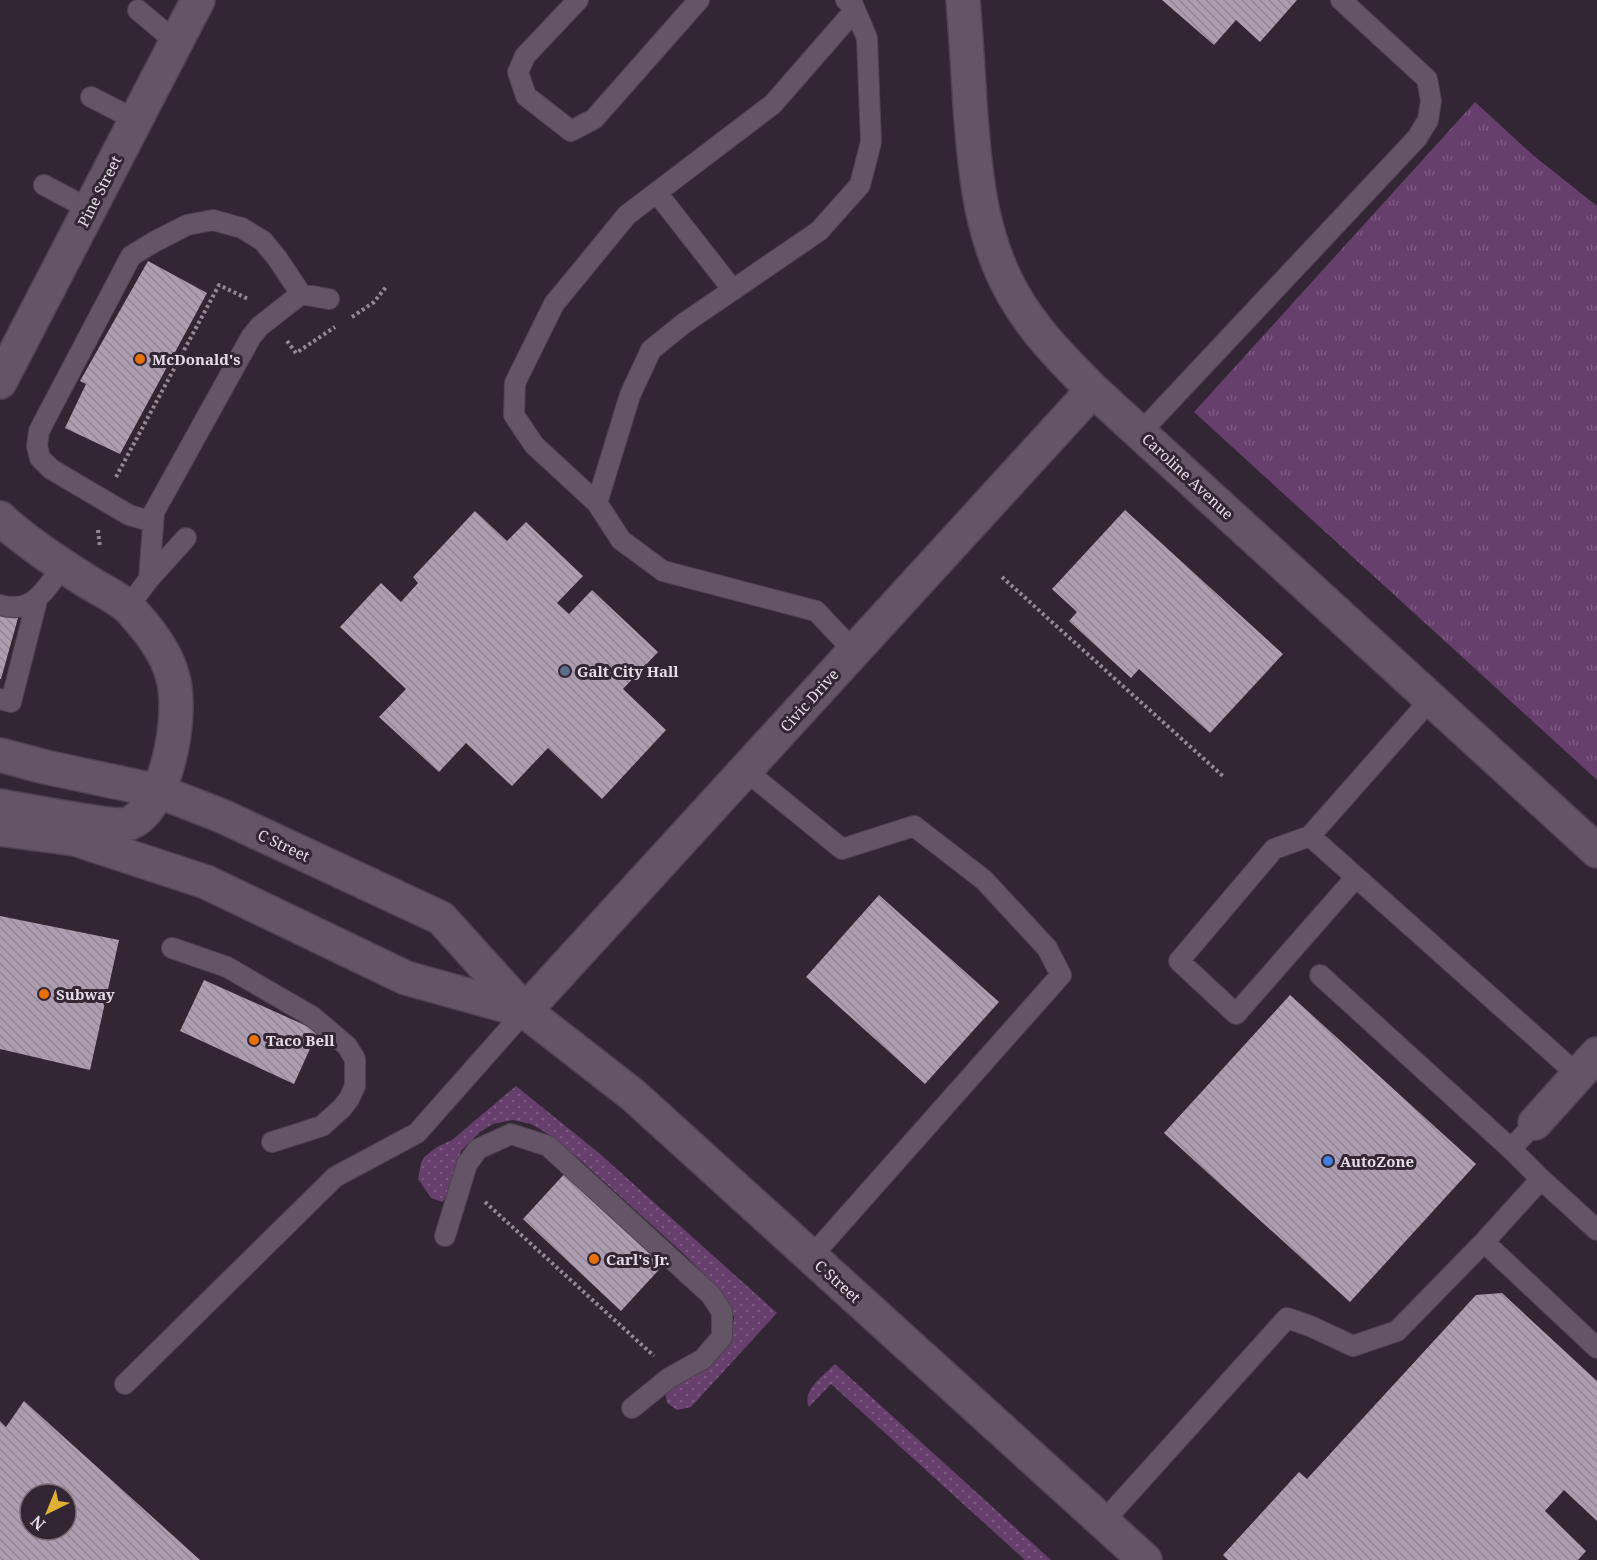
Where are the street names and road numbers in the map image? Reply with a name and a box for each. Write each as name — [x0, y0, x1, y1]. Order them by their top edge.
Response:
street label: Pine Street — [73, 152, 125, 230]
street label: Caroline Avenue — [1138, 428, 1238, 524]
street label: Civic Drive — [775, 664, 843, 736]
street label: C Street — [255, 824, 313, 866]
street label: C Street — [811, 1255, 865, 1307]

